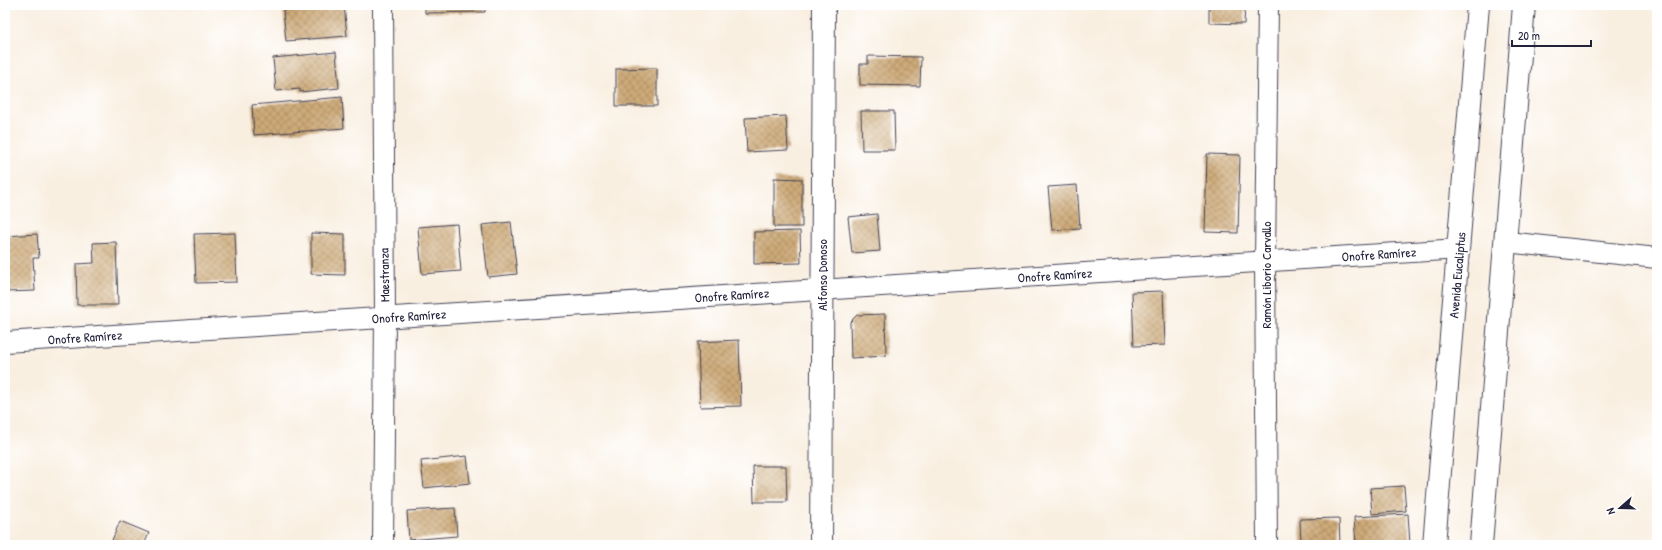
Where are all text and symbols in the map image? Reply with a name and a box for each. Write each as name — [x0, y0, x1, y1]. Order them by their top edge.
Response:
scale bar — [1512, 22, 1591, 48]
text: 20 m — [1518, 27, 1540, 44]
street label: Ramón Liborio Carvallo — [1257, 222, 1275, 328]
street label: Avenida Eucaliptus — [1444, 231, 1470, 319]
street label: Alfonso Donoso — [813, 239, 831, 311]
street label: Onofre Ramírez — [1341, 242, 1417, 266]
street label: Maestranza — [375, 248, 393, 302]
street label: Onofre Ramírez — [1017, 263, 1093, 287]
street label: Onofre Ramírez — [694, 283, 770, 307]
street label: Onofre Ramírez — [371, 304, 447, 328]
street label: Onofre Ramírez — [47, 325, 123, 349]
north arrow — [1600, 488, 1640, 528]
text: N — [1603, 506, 1618, 517]

